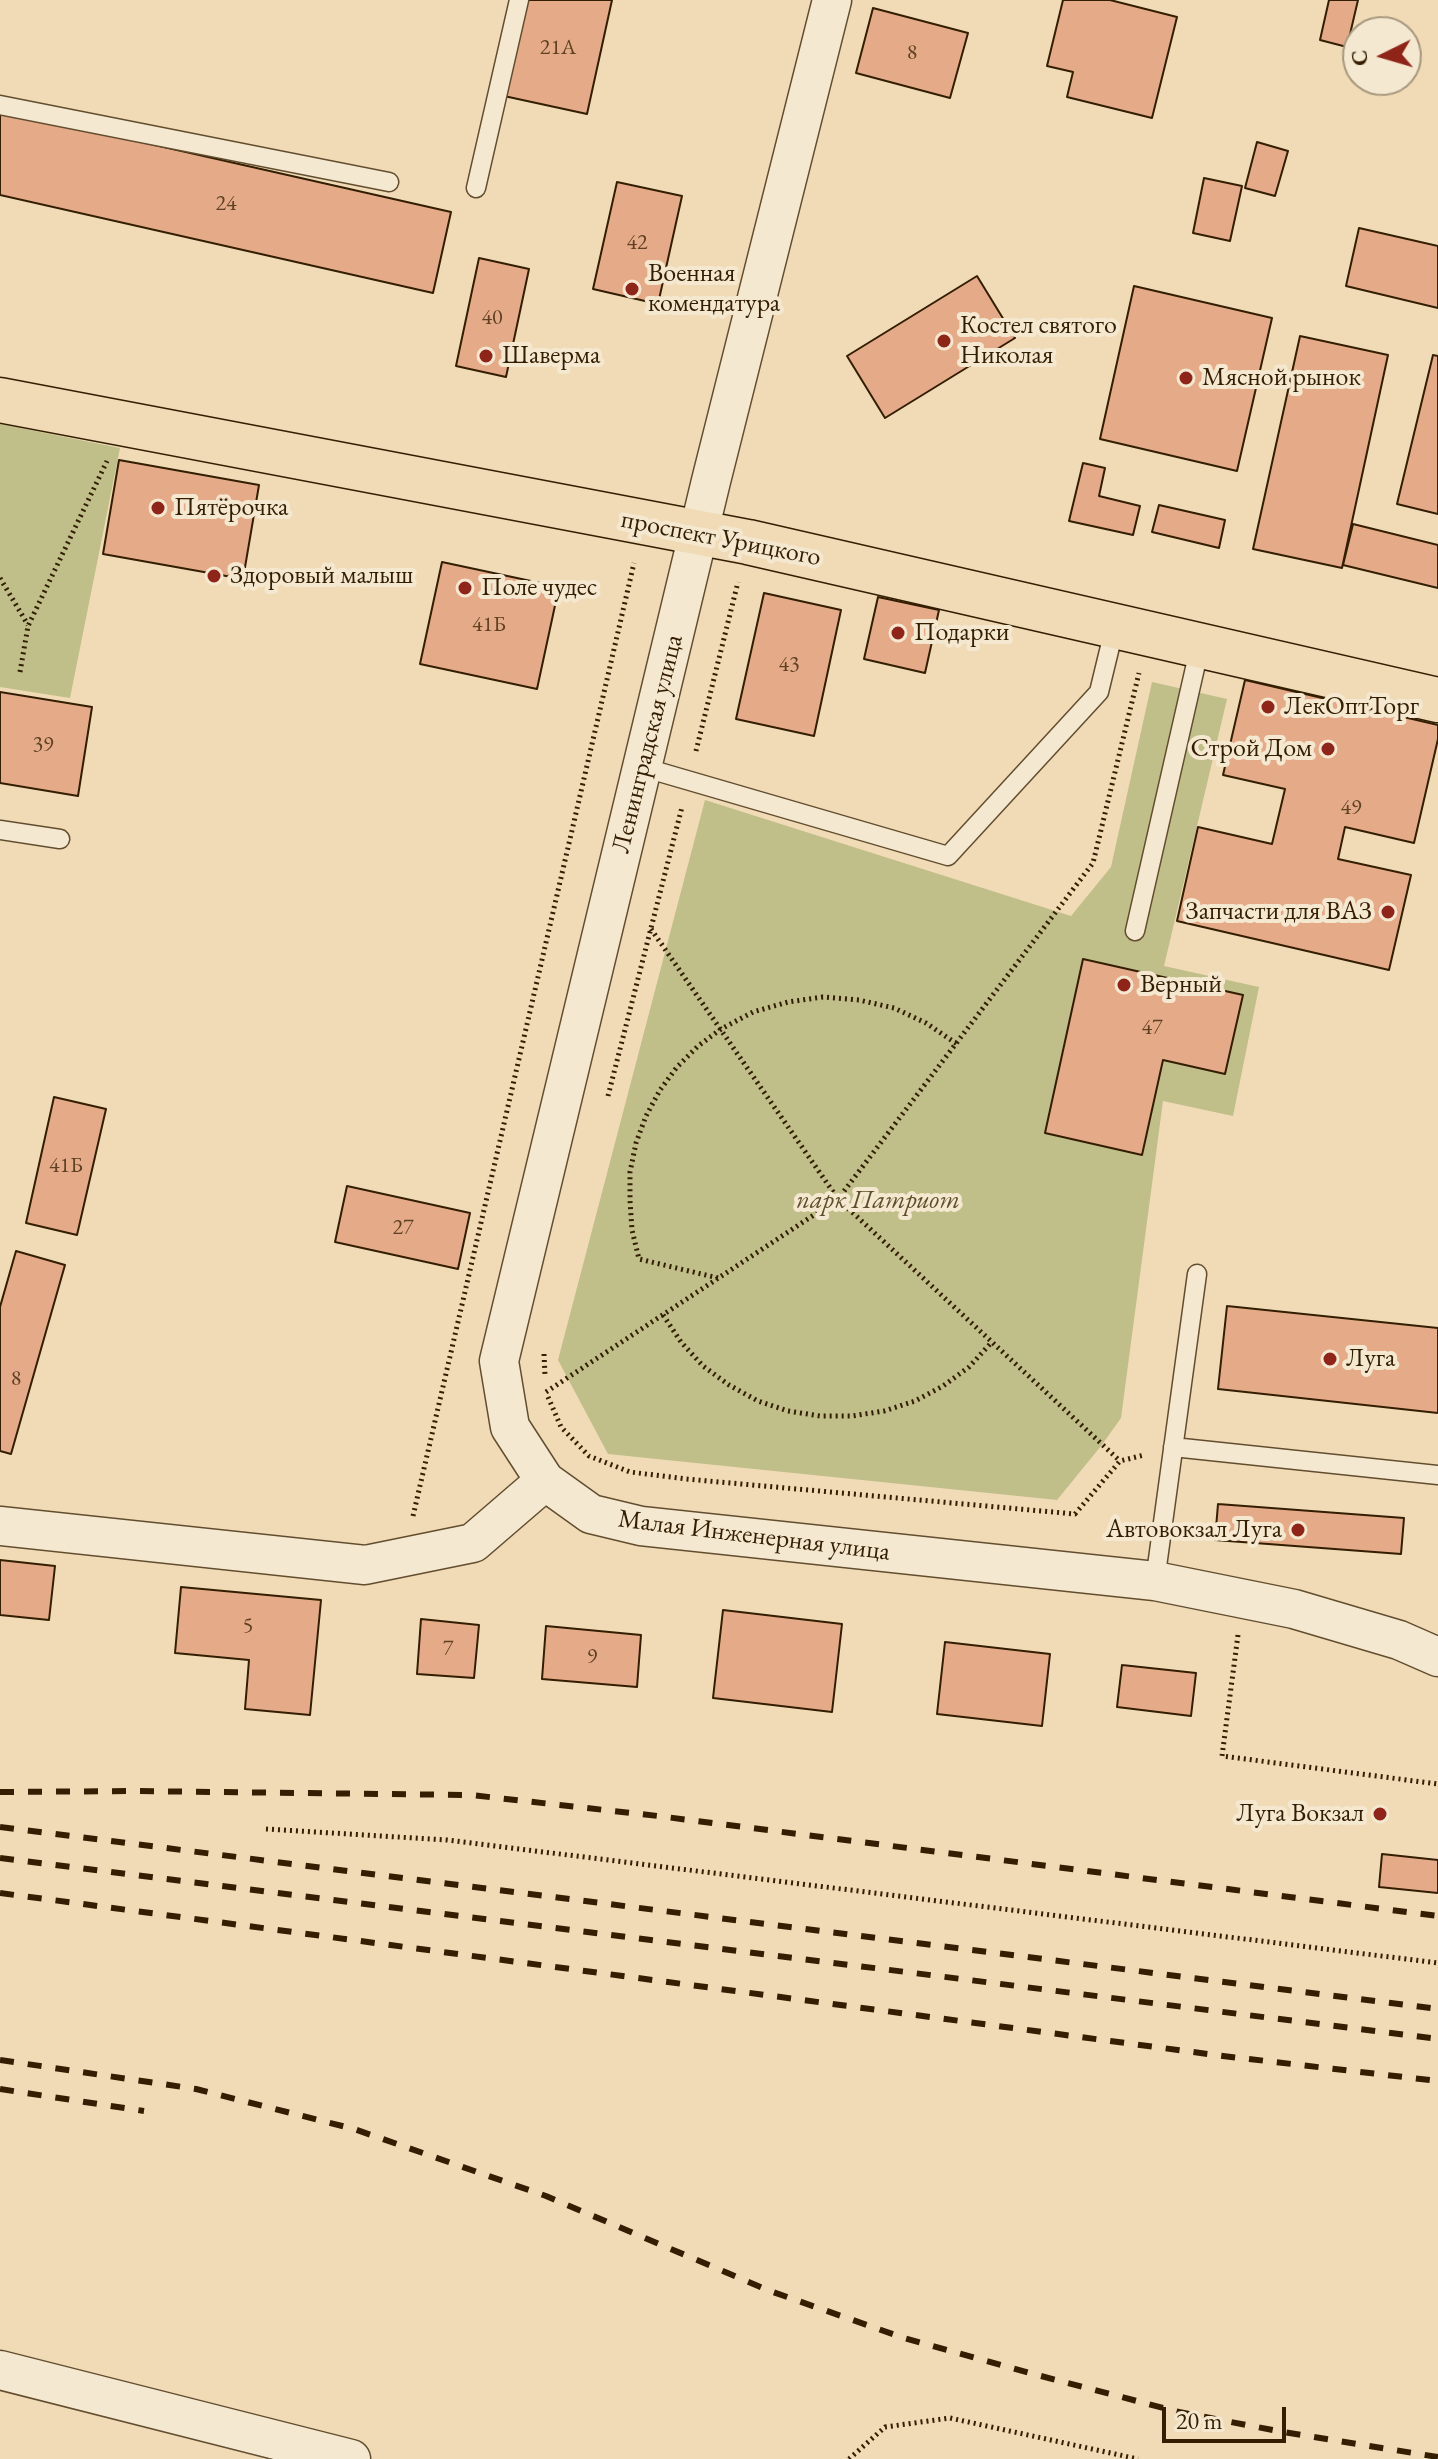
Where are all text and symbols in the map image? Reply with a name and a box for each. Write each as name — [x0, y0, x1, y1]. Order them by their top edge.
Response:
north arrow — [1342, 16, 1422, 96]
house number: 21А — [540, 35, 576, 61]
house number: 8 — [907, 40, 917, 66]
text: С — [1344, 49, 1375, 67]
house number: 24 — [215, 191, 237, 217]
house number: 42 — [626, 230, 648, 256]
place label: Военная комендатура — [648, 258, 780, 320]
marker: Военная комендатура — [623, 280, 641, 298]
house number: 40 — [481, 305, 503, 331]
place label: Костел святого Николая — [960, 310, 1117, 372]
marker: Костел святого Николая — [935, 332, 953, 350]
place label: Шаверма — [502, 340, 600, 372]
marker: Шаверма — [477, 347, 495, 365]
place label: Мясной рынок — [1202, 362, 1361, 394]
marker: Мясной рынок — [1177, 369, 1195, 387]
place label: Пятёрочка — [174, 492, 288, 524]
marker: Пятёрочка — [149, 499, 167, 517]
street label: проспект Урицкого — [618, 504, 824, 574]
place label: Здоровый малыш — [230, 560, 413, 592]
marker: Здоровый малыш — [205, 567, 223, 585]
place label: Поле чудес — [481, 572, 597, 604]
marker: Поле чудес — [456, 579, 474, 597]
house number: 41Б — [472, 612, 506, 638]
place label: Подарки — [914, 617, 1010, 649]
marker: Подарки — [889, 624, 907, 642]
street label: Ленинградская улица — [606, 632, 690, 856]
house number: 43 — [778, 652, 800, 678]
place label: ЛекОптТорг — [1284, 691, 1419, 723]
marker: ЛекОптТорг — [1259, 698, 1277, 716]
house number: 39 — [32, 732, 54, 758]
place label: Строй Дом — [1190, 733, 1312, 765]
marker: Строй Дом — [1319, 740, 1337, 758]
house number: 49 — [1340, 795, 1362, 821]
place label: Запчасти для ВАЗ — [1185, 896, 1372, 928]
marker: Запчасти для ВАЗ — [1379, 903, 1397, 921]
place label: Верный — [1140, 969, 1222, 1001]
marker: Верный — [1115, 976, 1133, 994]
house number: 47 — [1141, 1015, 1163, 1041]
house number: 41Б — [49, 1153, 83, 1179]
park label: парк Патриот — [796, 1185, 960, 1217]
house number: 27 — [392, 1215, 414, 1241]
place label: Луга — [1346, 1343, 1395, 1375]
marker: Луга — [1321, 1350, 1339, 1368]
house number: 8 — [11, 1366, 21, 1392]
street label: Малая Инженерная улица — [616, 1504, 892, 1568]
place label: Автовокзал Луга — [1106, 1514, 1282, 1546]
marker: Автовокзал Луга — [1289, 1521, 1307, 1539]
house number: 5 — [243, 1613, 253, 1639]
house number: 7 — [443, 1636, 453, 1662]
house number: 9 — [587, 1644, 597, 1670]
place label: Луга Вокзал — [1236, 1798, 1364, 1830]
marker: Луга Вокзал — [1371, 1805, 1389, 1823]
scale bar — [1166, 2391, 1290, 2441]
text: 20 m — [1176, 2405, 1223, 2436]

